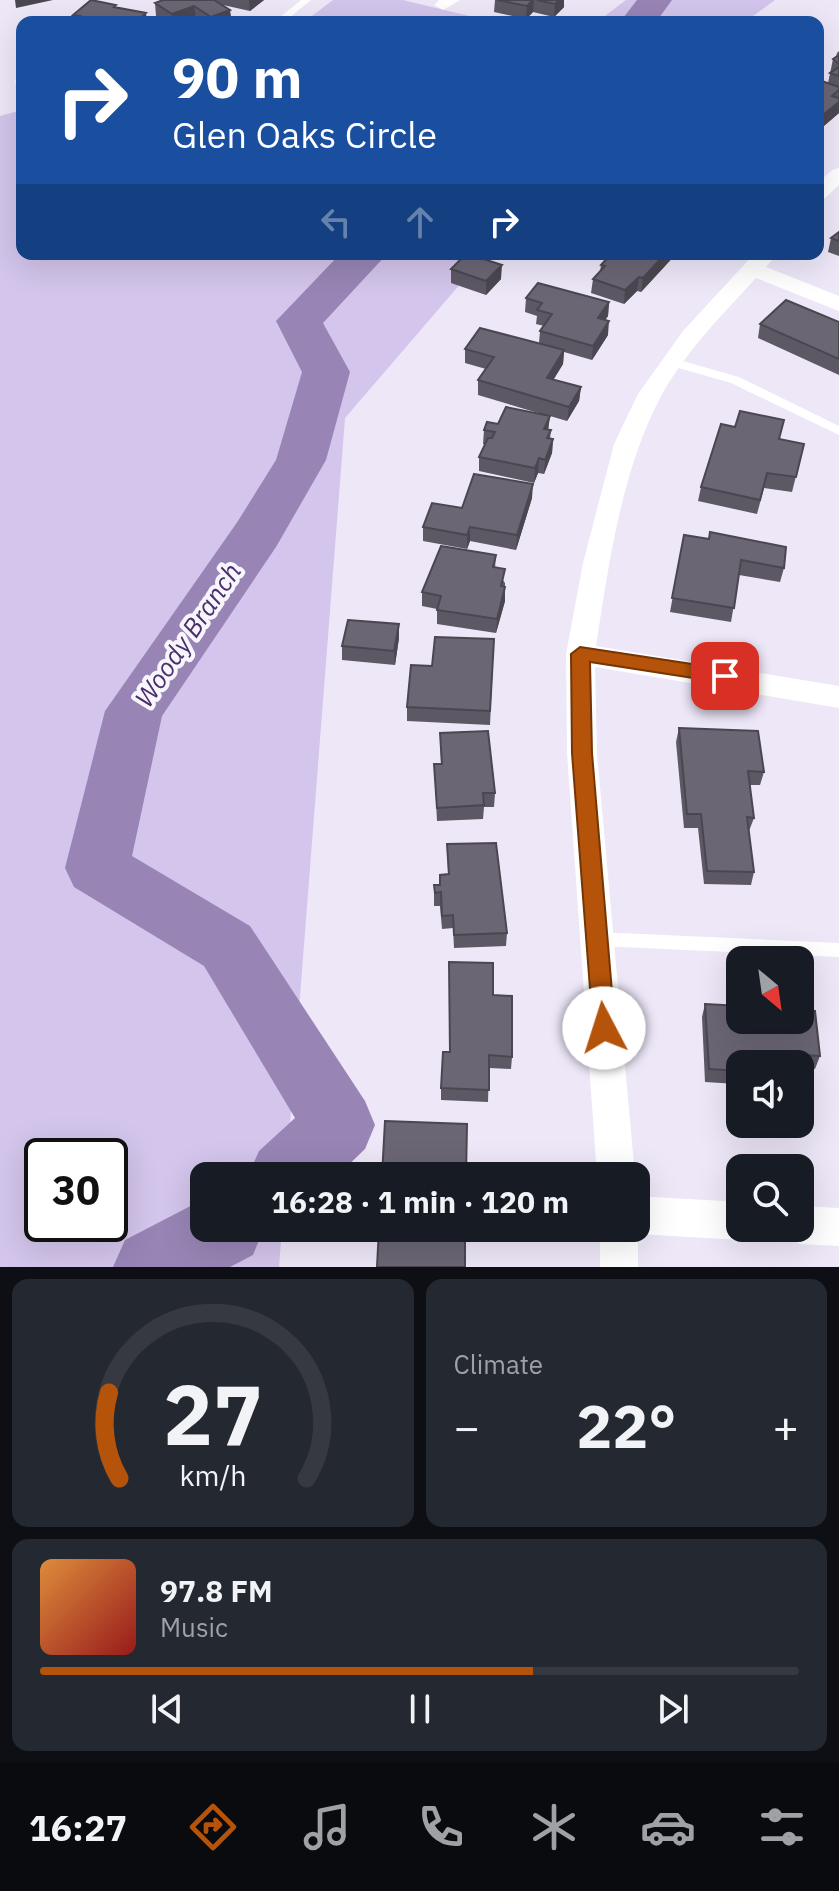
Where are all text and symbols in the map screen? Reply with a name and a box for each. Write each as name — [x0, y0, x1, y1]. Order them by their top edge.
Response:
text: 90 m — [172, 41, 302, 113]
icon: right — [40, 48, 144, 152]
text: Glen Oaks Circle — [172, 111, 437, 158]
icon: left — [314, 200, 358, 244]
icon: ahead — [398, 200, 442, 244]
icon: right — [482, 200, 526, 244]
water label: Woody Branch — [126, 556, 248, 713]
pin — [691, 642, 759, 710]
icon: arrive — [703, 654, 747, 698]
north arrow — [726, 946, 814, 1034]
map controls — [726, 946, 814, 1242]
position arrow — [562, 986, 646, 1070]
button: sound — [726, 1050, 814, 1138]
speed limit sign: 30 — [24, 1138, 128, 1242]
button: search — [726, 1154, 814, 1242]
text: 16:28 · 1 min · 120 m — [271, 1182, 569, 1221]
text: Climate — [454, 1347, 543, 1381]
text: 27 — [163, 1360, 263, 1468]
text: 22° — [576, 1386, 676, 1465]
text: − — [454, 1398, 480, 1455]
text: + — [773, 1398, 799, 1455]
text: km/h — [179, 1457, 246, 1494]
text: 97.8 FM — [160, 1571, 273, 1610]
text: Music — [160, 1610, 228, 1644]
icon: previous — [145, 1687, 189, 1731]
icon: pause — [398, 1687, 442, 1731]
icon: next — [651, 1687, 695, 1731]
icon: directions — [185, 1799, 241, 1855]
icon: music — [299, 1799, 355, 1855]
icon: phone — [413, 1799, 469, 1855]
icon: climate — [526, 1799, 582, 1855]
icon: car — [640, 1799, 696, 1855]
icon: filters — [754, 1799, 810, 1855]
text: 16:27 — [29, 1804, 127, 1851]

